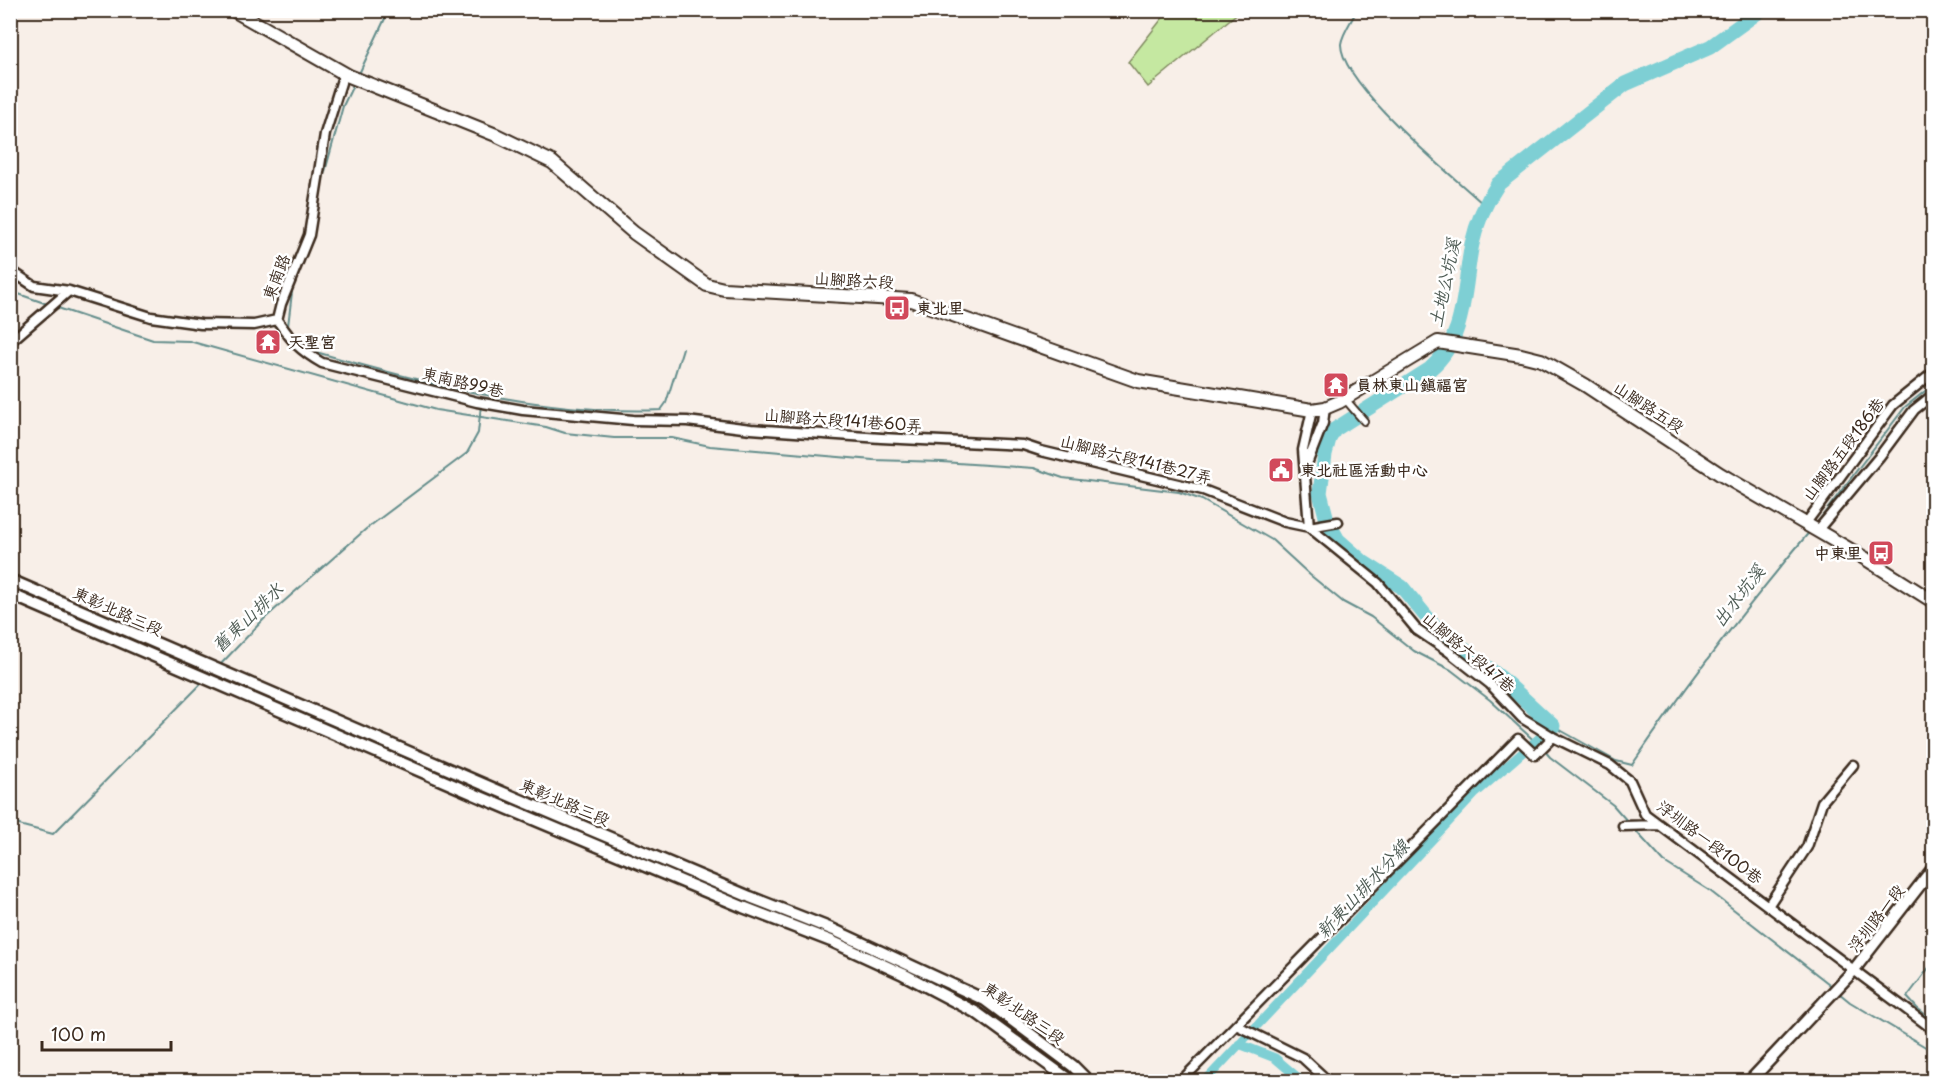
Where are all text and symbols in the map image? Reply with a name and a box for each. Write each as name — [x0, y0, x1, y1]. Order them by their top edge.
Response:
water label: 土地公坑溪 — [1421, 235, 1466, 330]
street label: 東南路 — [255, 250, 295, 303]
street label: 山腳路六段 — [813, 265, 895, 293]
bus stop icon: 東北里 — [882, 293, 912, 323]
place label: 東北里 — [916, 295, 964, 319]
temple icon: 天聖宮 — [253, 327, 283, 357]
place label: 天聖宮 — [288, 329, 336, 353]
street label: 東南路99巷 — [420, 360, 507, 402]
temple icon: 員林東山鎮福宮 — [1321, 370, 1351, 400]
place label: 員林東山鎮福宮 — [1356, 372, 1468, 396]
street label: 山腳路五段 — [1609, 374, 1690, 438]
street label: 山腳路五段186巷 — [1795, 392, 1889, 505]
street label: 山腳路六段141巷60弄 — [763, 401, 923, 437]
street label: 山腳路六段141巷27弄 — [1058, 428, 1215, 489]
public building icon: 東北社區活動中心 — [1266, 455, 1296, 485]
place label: 東北社區活動中心 — [1300, 457, 1428, 481]
bus stop icon: 中東里 — [1866, 538, 1896, 568]
place label: 中東里 — [1814, 540, 1862, 564]
water label: 出水坑溪 — [1705, 558, 1771, 632]
water label: 舊東山排水 — [205, 575, 289, 658]
street label: 東彰北路三段 — [70, 580, 167, 641]
street label: 山腳路六段47巷 — [1418, 605, 1521, 697]
street label: 東彰北路三段 — [517, 771, 614, 831]
street label: 浮圳路一段100巷 — [1653, 794, 1768, 889]
water label: 新東山排水分線 — [1309, 832, 1415, 943]
street label: 浮圳路一段 — [1841, 878, 1909, 956]
street label: 東彰北路三段 — [978, 975, 1071, 1050]
scale bar — [42, 1014, 171, 1052]
text: 100 m — [51, 1020, 106, 1047]

